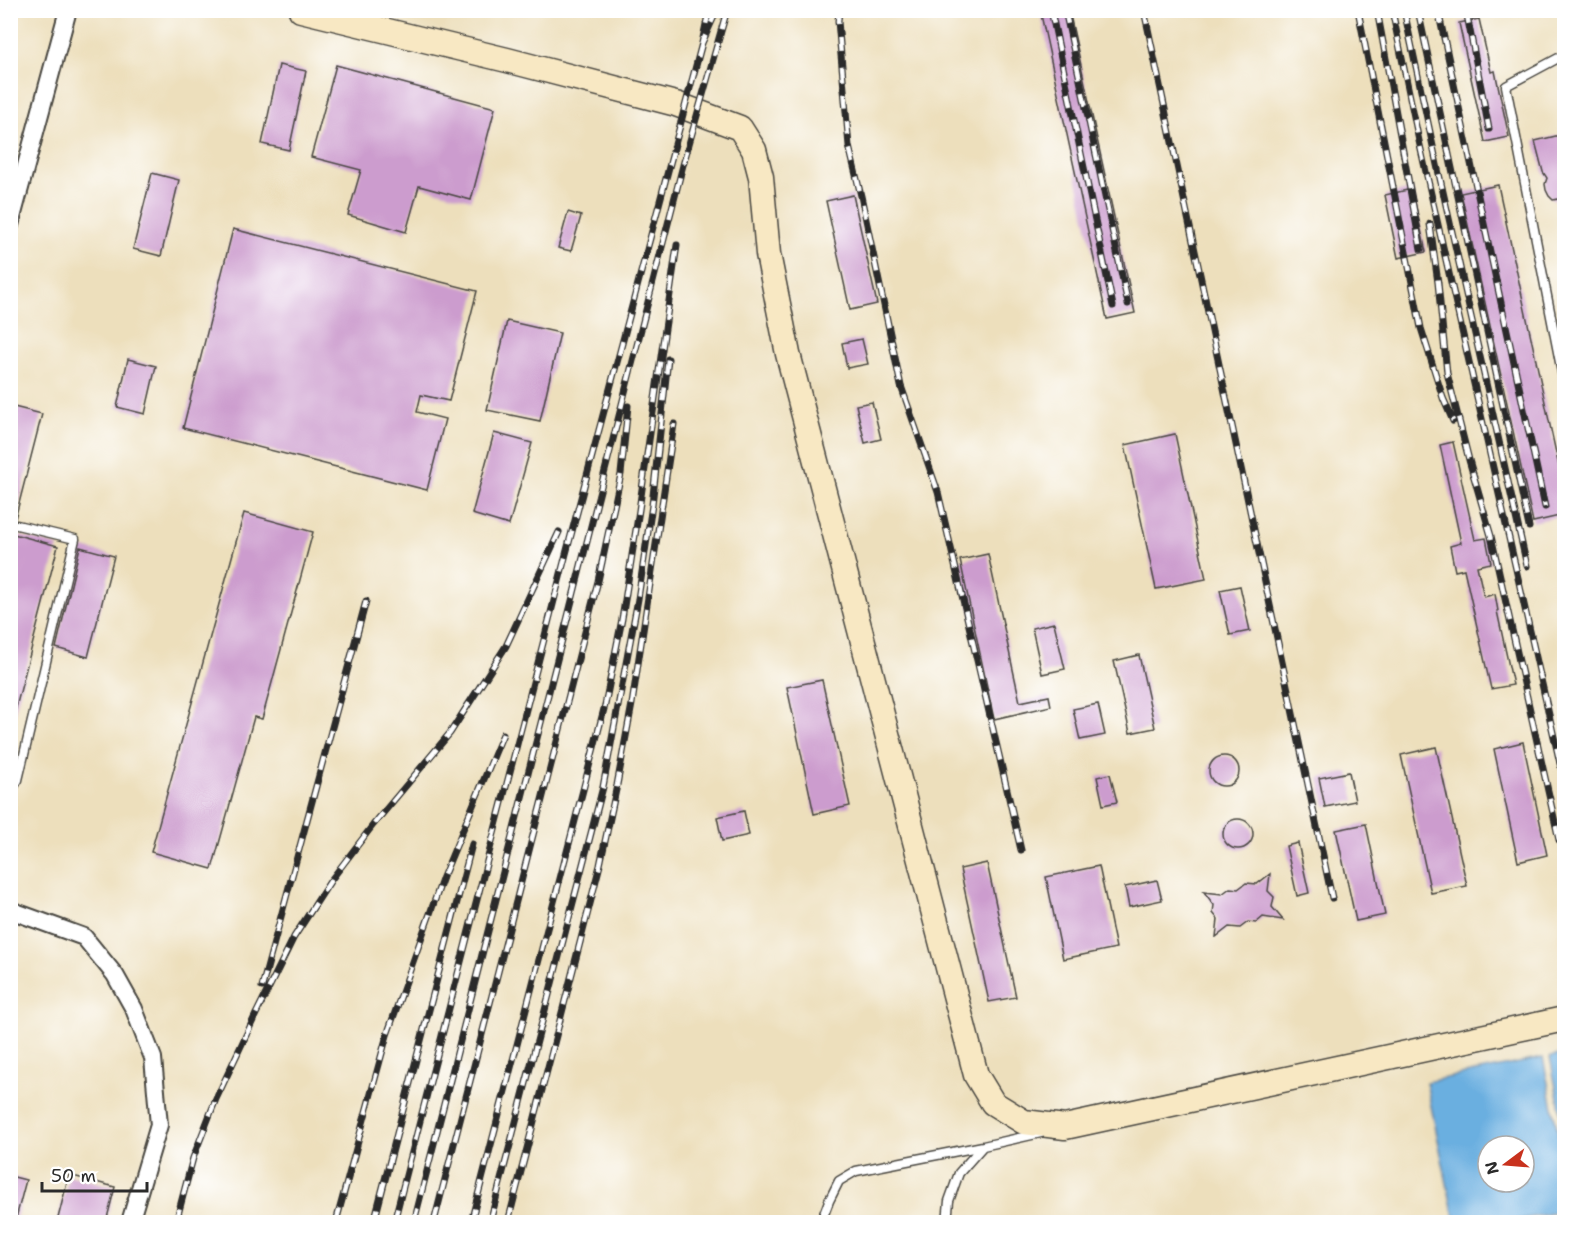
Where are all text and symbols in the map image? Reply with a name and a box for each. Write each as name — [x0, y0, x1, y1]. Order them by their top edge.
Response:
north arrow — [1476, 1134, 1536, 1194]
scale bar — [42, 1155, 147, 1193]
text: N — [1480, 1159, 1504, 1177]
text: 50 m — [51, 1164, 96, 1188]

